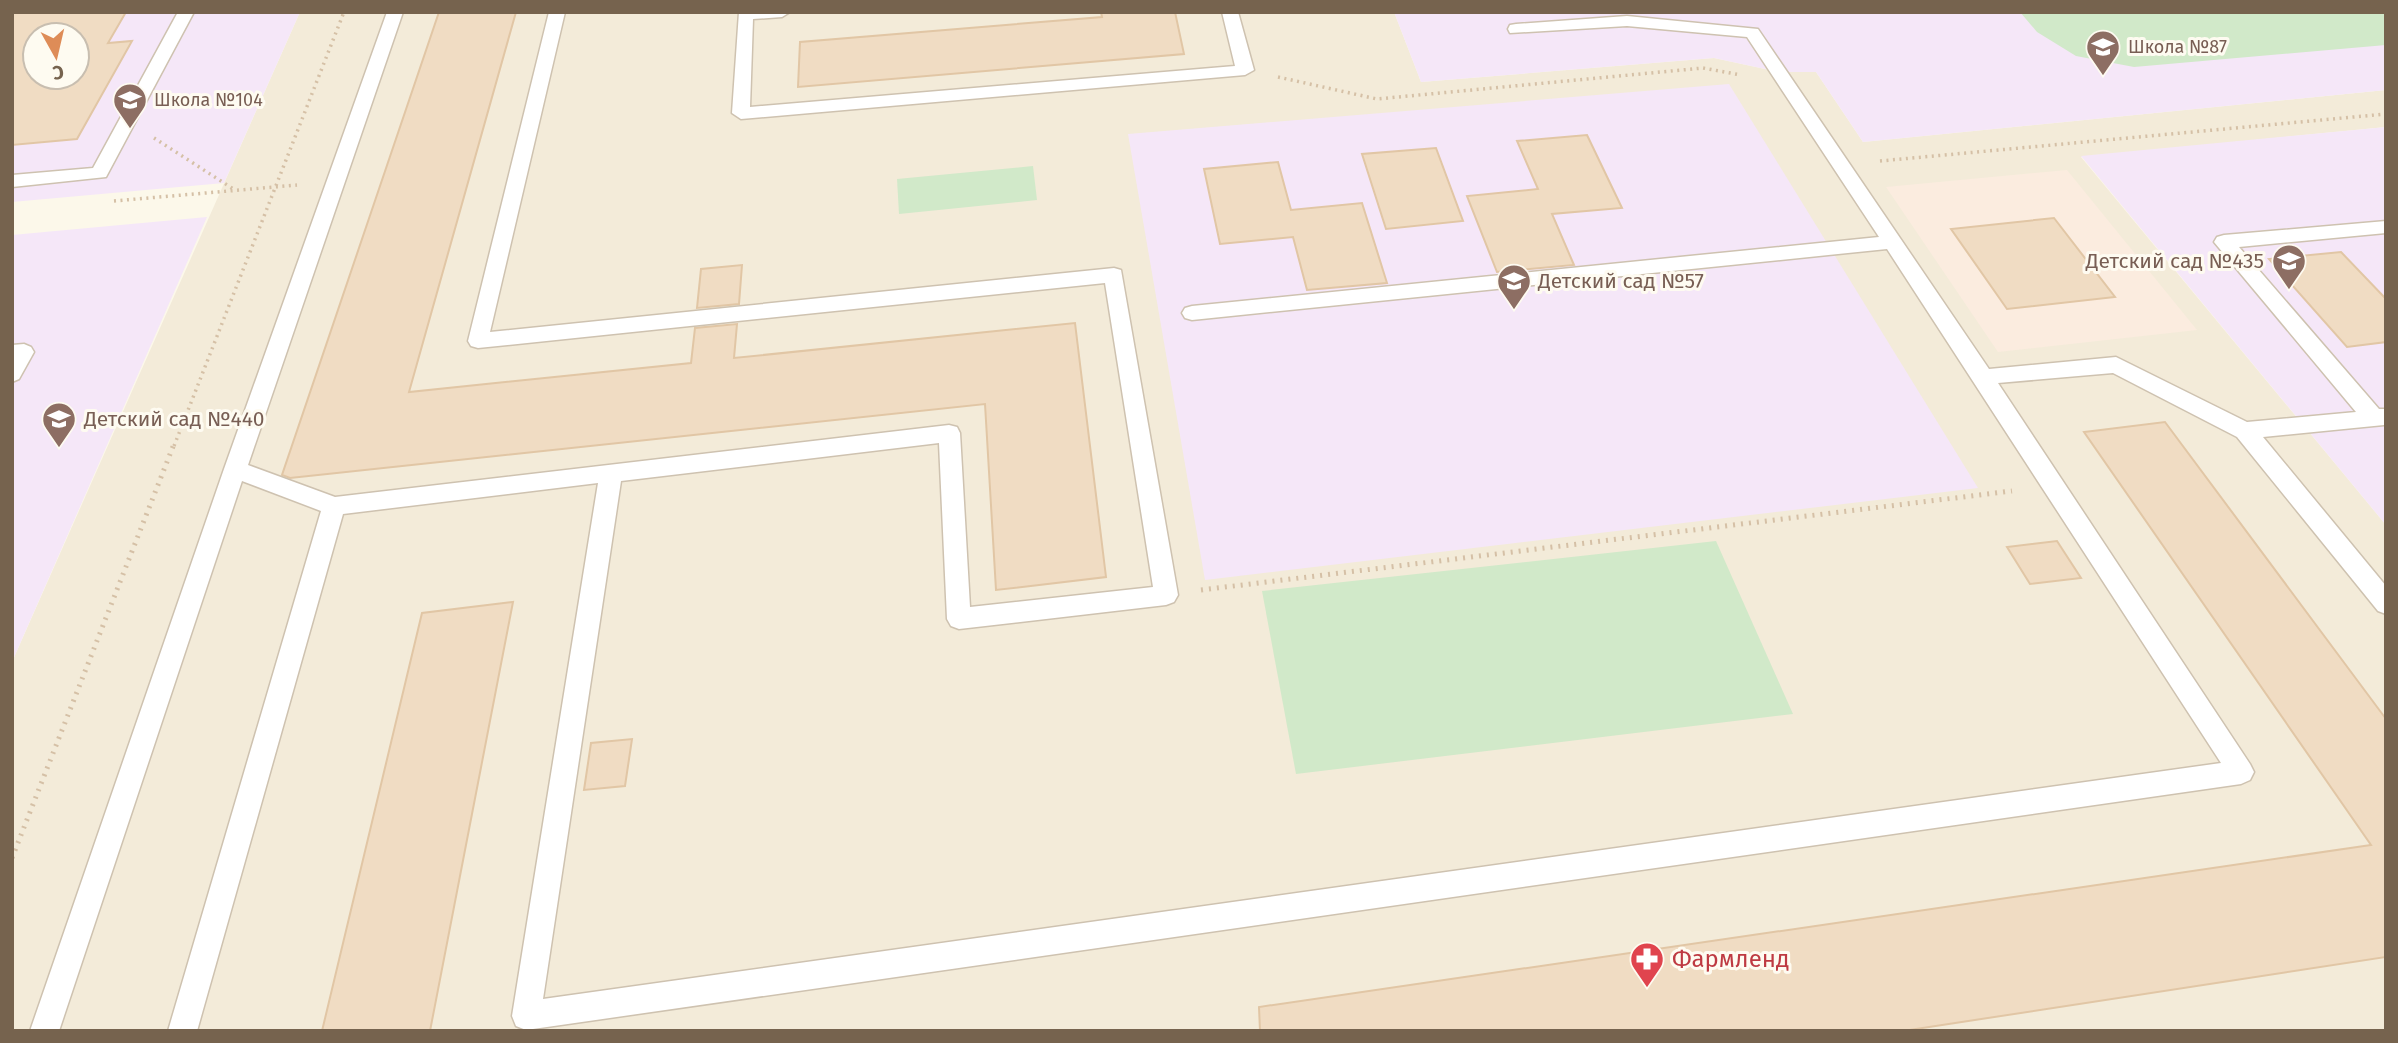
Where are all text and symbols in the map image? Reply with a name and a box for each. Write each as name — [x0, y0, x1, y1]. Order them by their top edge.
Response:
north arrow — [21, 21, 91, 91]
school or university icon: Школа №87 — [2084, 28, 2122, 77]
place label: Школа №87 — [2128, 36, 2227, 58]
text: С — [51, 60, 65, 84]
school or university icon: Школа №104 — [111, 81, 149, 130]
place label: Школа №104 — [154, 89, 263, 111]
school or university icon: Детский сад №435 — [2270, 242, 2308, 291]
place label: Детский сад №435 — [2085, 248, 2264, 274]
school or university icon: Детский сад №57 — [1495, 262, 1533, 311]
place label: Детский сад №57 — [1537, 268, 1704, 294]
school or university icon: Детский сад №440 — [40, 400, 78, 449]
place label: Детский сад №440 — [83, 406, 265, 432]
pharmacy icon: Фармленд — [1628, 940, 1666, 989]
place label: Фармленд — [1672, 945, 1789, 973]

